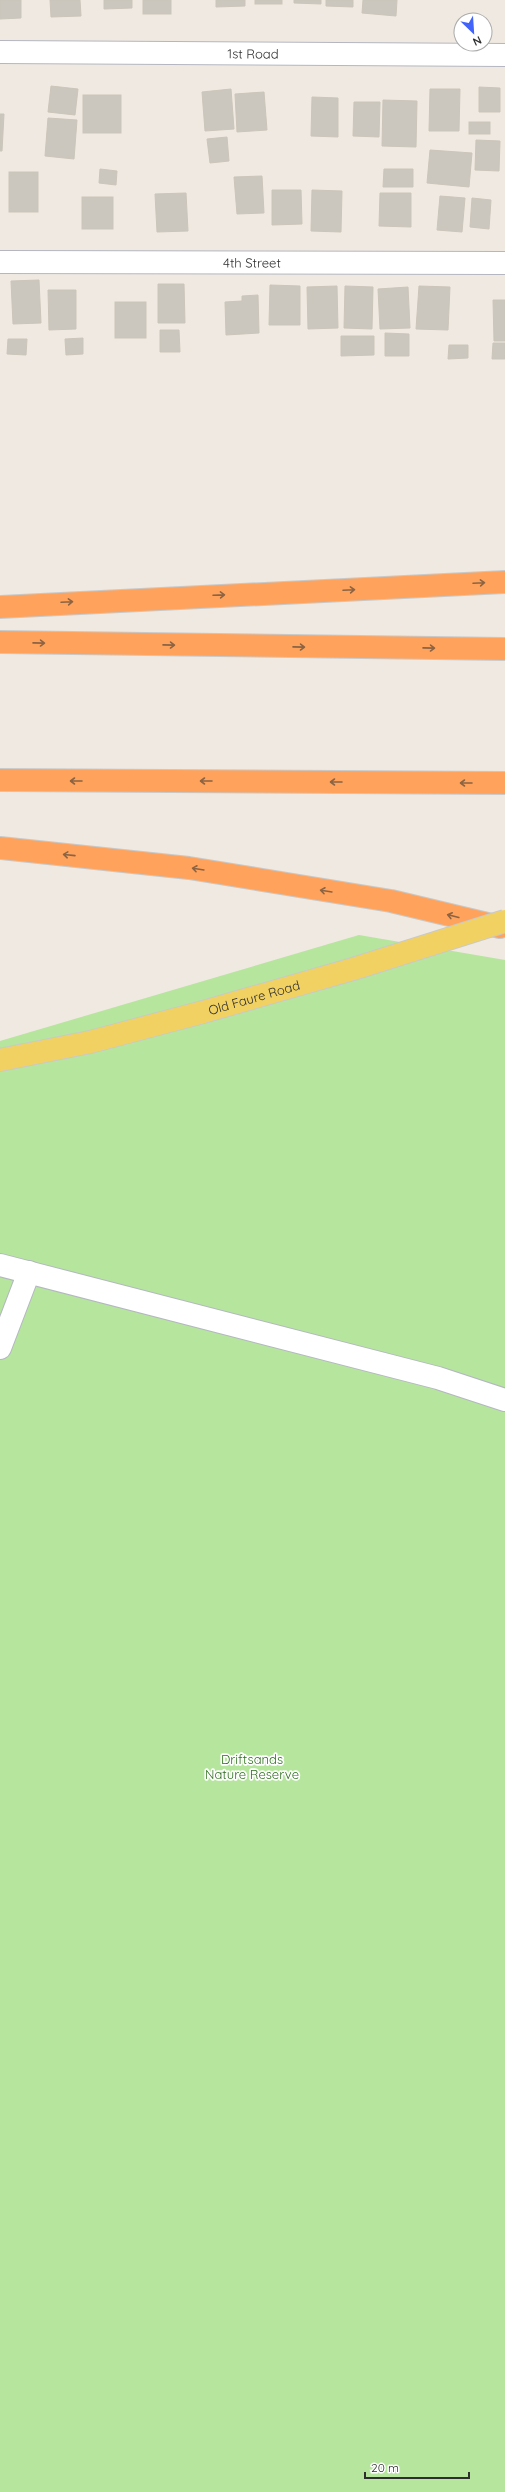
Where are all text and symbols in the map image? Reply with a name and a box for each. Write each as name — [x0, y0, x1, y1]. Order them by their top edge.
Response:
north arrow — [453, 12, 493, 52]
text: N — [471, 33, 484, 49]
street label: 1st Road — [227, 45, 279, 62]
street label: 4th Street — [223, 254, 281, 271]
one-way arrow — [472, 579, 485, 587]
one-way arrow — [342, 586, 355, 593]
one-way arrow — [212, 591, 225, 598]
one-way arrow — [60, 598, 73, 606]
one-way arrow — [32, 639, 45, 647]
one-way arrow — [162, 641, 175, 649]
one-way arrow — [292, 643, 305, 650]
one-way arrow — [422, 644, 435, 652]
one-way arrow — [70, 777, 83, 785]
one-way arrow — [200, 777, 213, 785]
one-way arrow — [330, 778, 343, 786]
one-way arrow — [460, 779, 473, 787]
one-way arrow — [63, 851, 76, 859]
one-way arrow — [192, 865, 205, 873]
one-way arrow — [320, 886, 333, 894]
one-way arrow — [447, 912, 460, 920]
street label: Old Faure Road — [206, 977, 302, 1018]
park label: Driftsands Nature Reserve — [205, 1751, 299, 1782]
scale bar — [365, 2454, 469, 2480]
text: 20 m — [371, 2460, 399, 2475]

